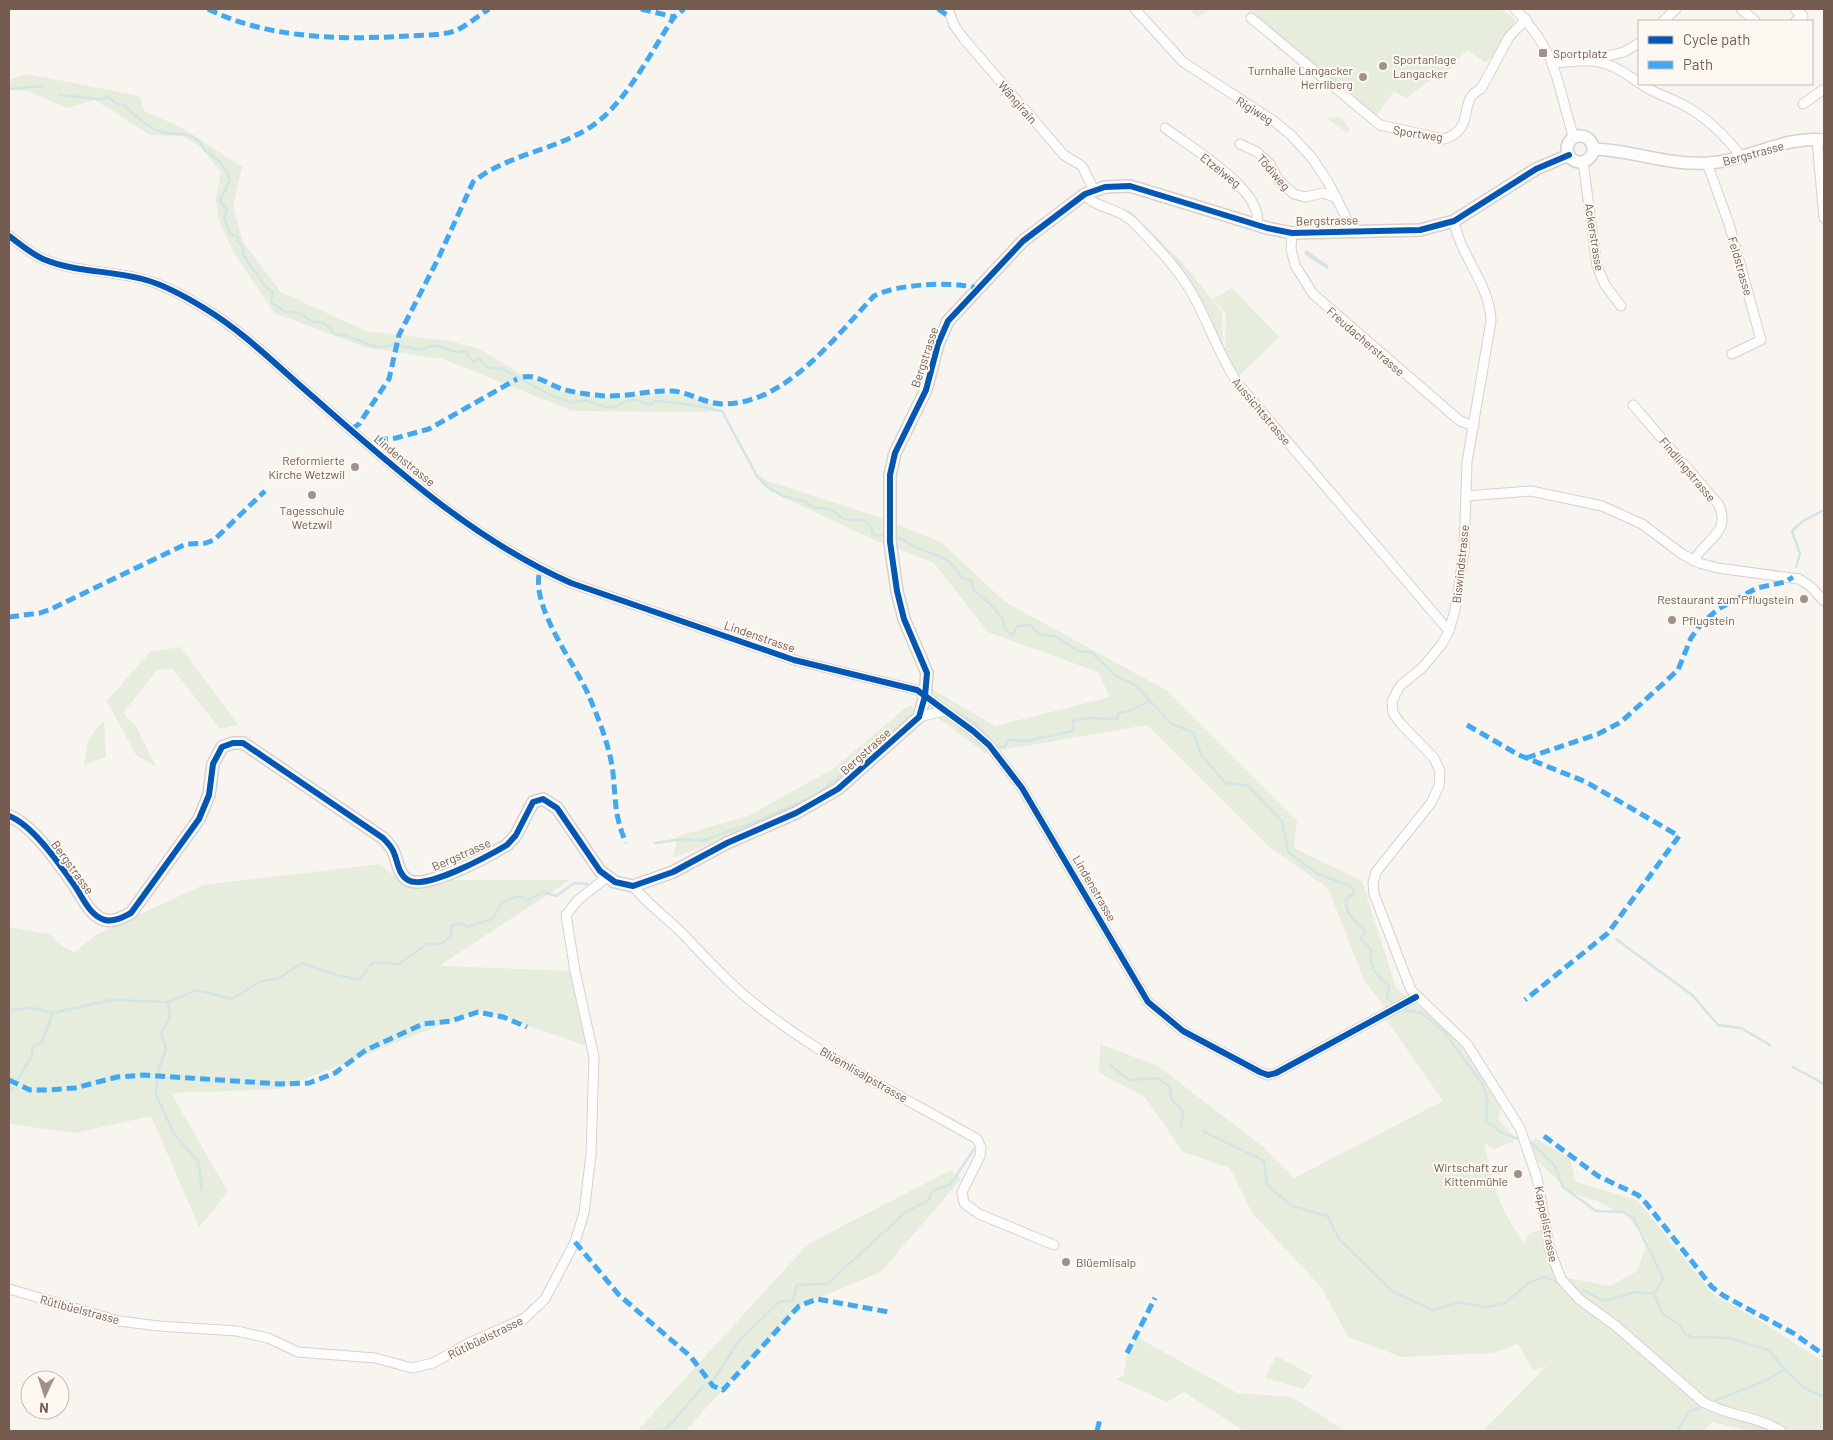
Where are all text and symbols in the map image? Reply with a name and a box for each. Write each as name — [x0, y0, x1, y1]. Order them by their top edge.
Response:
legend — [1638, 20, 1813, 85]
text: Cycle path — [1683, 30, 1750, 48]
place label: Sportplatz — [1553, 46, 1607, 60]
marker: Sportplatz — [1537, 47, 1549, 59]
place label: Sportanlage Langacker — [1393, 52, 1456, 80]
text: Path — [1683, 55, 1713, 73]
marker: Sportanlage Langacker — [1377, 60, 1389, 72]
place label: Turnhalle Langacker Herrliberg — [1248, 63, 1354, 91]
marker: Turnhalle Langacker Herrliberg — [1357, 71, 1369, 83]
street label: Wängirain — [996, 78, 1040, 126]
street label: Rigiweg — [1234, 93, 1276, 127]
street label: Sportweg — [1392, 122, 1444, 144]
street label: Bergstrasse — [1721, 138, 1785, 168]
street label: Etzelweg — [1198, 150, 1244, 190]
street label: Tödiweg — [1255, 151, 1293, 193]
street label: Ackerstrasse — [1583, 202, 1607, 272]
street label: Bergstrasse — [1295, 212, 1359, 228]
street label: Feldstrasse — [1726, 235, 1756, 297]
street label: Freudacherstrasse — [1324, 303, 1408, 379]
street label: Bergstrasse — [908, 325, 940, 389]
street label: Aussichtstrasse — [1230, 374, 1294, 448]
street label: Lindenstrasse — [372, 431, 438, 489]
street label: Findlingstrasse — [1657, 434, 1719, 504]
place label: Reformierte Kirche Wetzwil — [268, 453, 345, 481]
marker: Reformierte Kirche Wetzwil — [349, 461, 361, 473]
marker: Tagesschule Wetzwil — [306, 489, 318, 501]
place label: Tagesschule Wetzwil — [279, 503, 345, 531]
street label: Biswindstrasse — [1449, 524, 1471, 604]
place label: Restaurant zum Pflugstein — [1657, 592, 1794, 606]
marker: Restaurant zum Pflugstein — [1798, 593, 1810, 605]
place label: Pflugstein — [1682, 613, 1735, 627]
marker: Pflugstein — [1666, 614, 1678, 626]
street label: Lindenstrasse — [723, 617, 797, 655]
street label: Bergstrasse — [837, 725, 893, 777]
street label: Bergstrasse — [429, 835, 493, 873]
street label: Bergstrasse — [49, 837, 97, 897]
street label: Lindenstrasse — [1070, 852, 1120, 924]
street label: Blüemlisalpstrasse — [818, 1043, 910, 1105]
place label: Wirtschaft zur Kittenmühle — [1434, 1160, 1509, 1188]
marker: Wirtschaft zur Kittenmühle — [1512, 1168, 1524, 1180]
street label: Kappelistrasse — [1533, 1185, 1561, 1263]
place label: Blüemlisalp — [1076, 1255, 1136, 1269]
marker: Blüemlisalp — [1060, 1256, 1072, 1268]
street label: Rütibüelstrasse — [39, 1292, 121, 1326]
street label: Rütibüelstrasse — [445, 1313, 525, 1361]
north arrow — [20, 1370, 70, 1420]
text: N — [39, 1400, 49, 1417]

